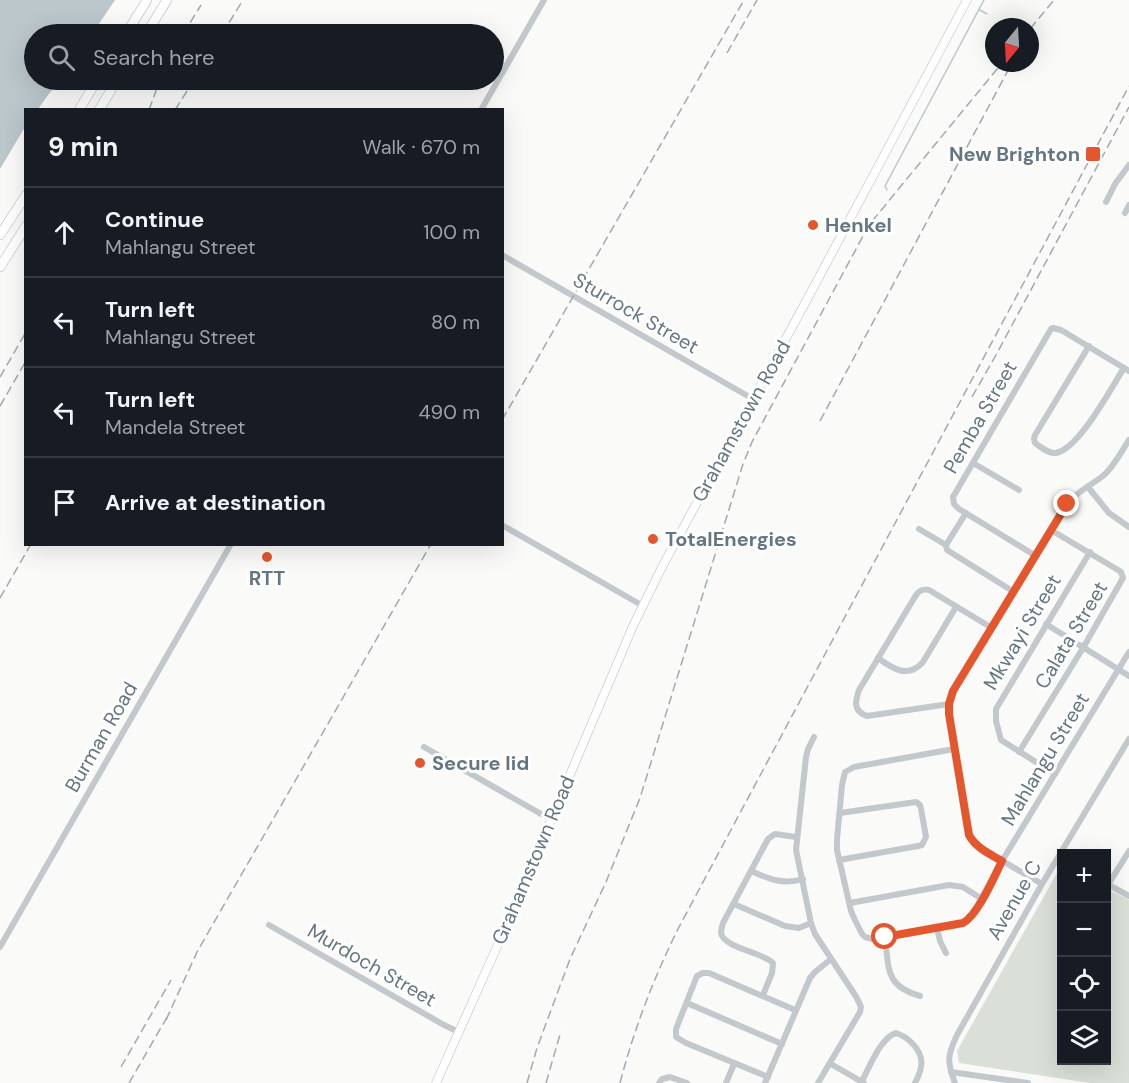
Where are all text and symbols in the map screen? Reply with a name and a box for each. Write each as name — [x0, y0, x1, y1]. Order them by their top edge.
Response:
north arrow — [985, 18, 1039, 72]
search box — [24, 24, 504, 90]
icon: search — [45, 41, 78, 74]
text: Search here — [93, 43, 214, 72]
text: 9 min — [48, 130, 118, 164]
text: Walk · 670 m — [362, 134, 480, 160]
place label: New Brighton — [949, 141, 1080, 167]
marker: New Brighton — [1084, 145, 1102, 163]
text: Continue — [105, 205, 204, 234]
place label: Henkel — [825, 212, 892, 238]
icon: ahead — [48, 216, 81, 249]
marker: Henkel — [806, 218, 820, 232]
text: 100 m — [423, 219, 480, 245]
text: Mahlangu Street — [105, 234, 256, 260]
street label: Sturrock Street — [569, 267, 704, 360]
text: Turn left — [105, 295, 195, 324]
icon: left — [48, 306, 81, 339]
text: 80 m — [431, 309, 480, 335]
text: Mahlangu Street — [105, 324, 256, 350]
street label: Grahamstown Road — [686, 336, 796, 506]
street label: Pemba Street — [937, 356, 1023, 478]
text: Turn left — [105, 385, 195, 414]
icon: left — [48, 396, 81, 429]
text: 490 m — [418, 399, 480, 425]
text: Mandela Street — [105, 414, 245, 440]
icon: arrive — [48, 486, 81, 519]
text: Arrive at destination — [105, 488, 326, 517]
route end — [1053, 490, 1079, 516]
place label: TotalEnergies — [665, 526, 797, 552]
marker: TotalEnergies — [646, 532, 660, 546]
marker: RTT — [260, 550, 274, 564]
place label: RTT — [249, 565, 285, 591]
street label: Mkwayi Street — [977, 569, 1067, 695]
street label: Calata Street — [1029, 576, 1113, 694]
street label: Burman Road — [59, 677, 143, 797]
street label: Mahlangu Street — [995, 688, 1095, 830]
place label: Secure lid — [432, 750, 529, 776]
marker: Secure lid — [413, 756, 427, 770]
street label: Grahamstown Road — [486, 772, 580, 948]
map controls — [1057, 849, 1111, 1065]
button: + — [1057, 849, 1111, 903]
street label: Avenue C — [981, 856, 1047, 944]
button: − — [1057, 903, 1111, 957]
street label: Murdoch Street — [303, 918, 441, 1012]
route start — [871, 923, 897, 949]
button: locate — [1057, 957, 1111, 1011]
button: layers — [1057, 1011, 1111, 1065]

